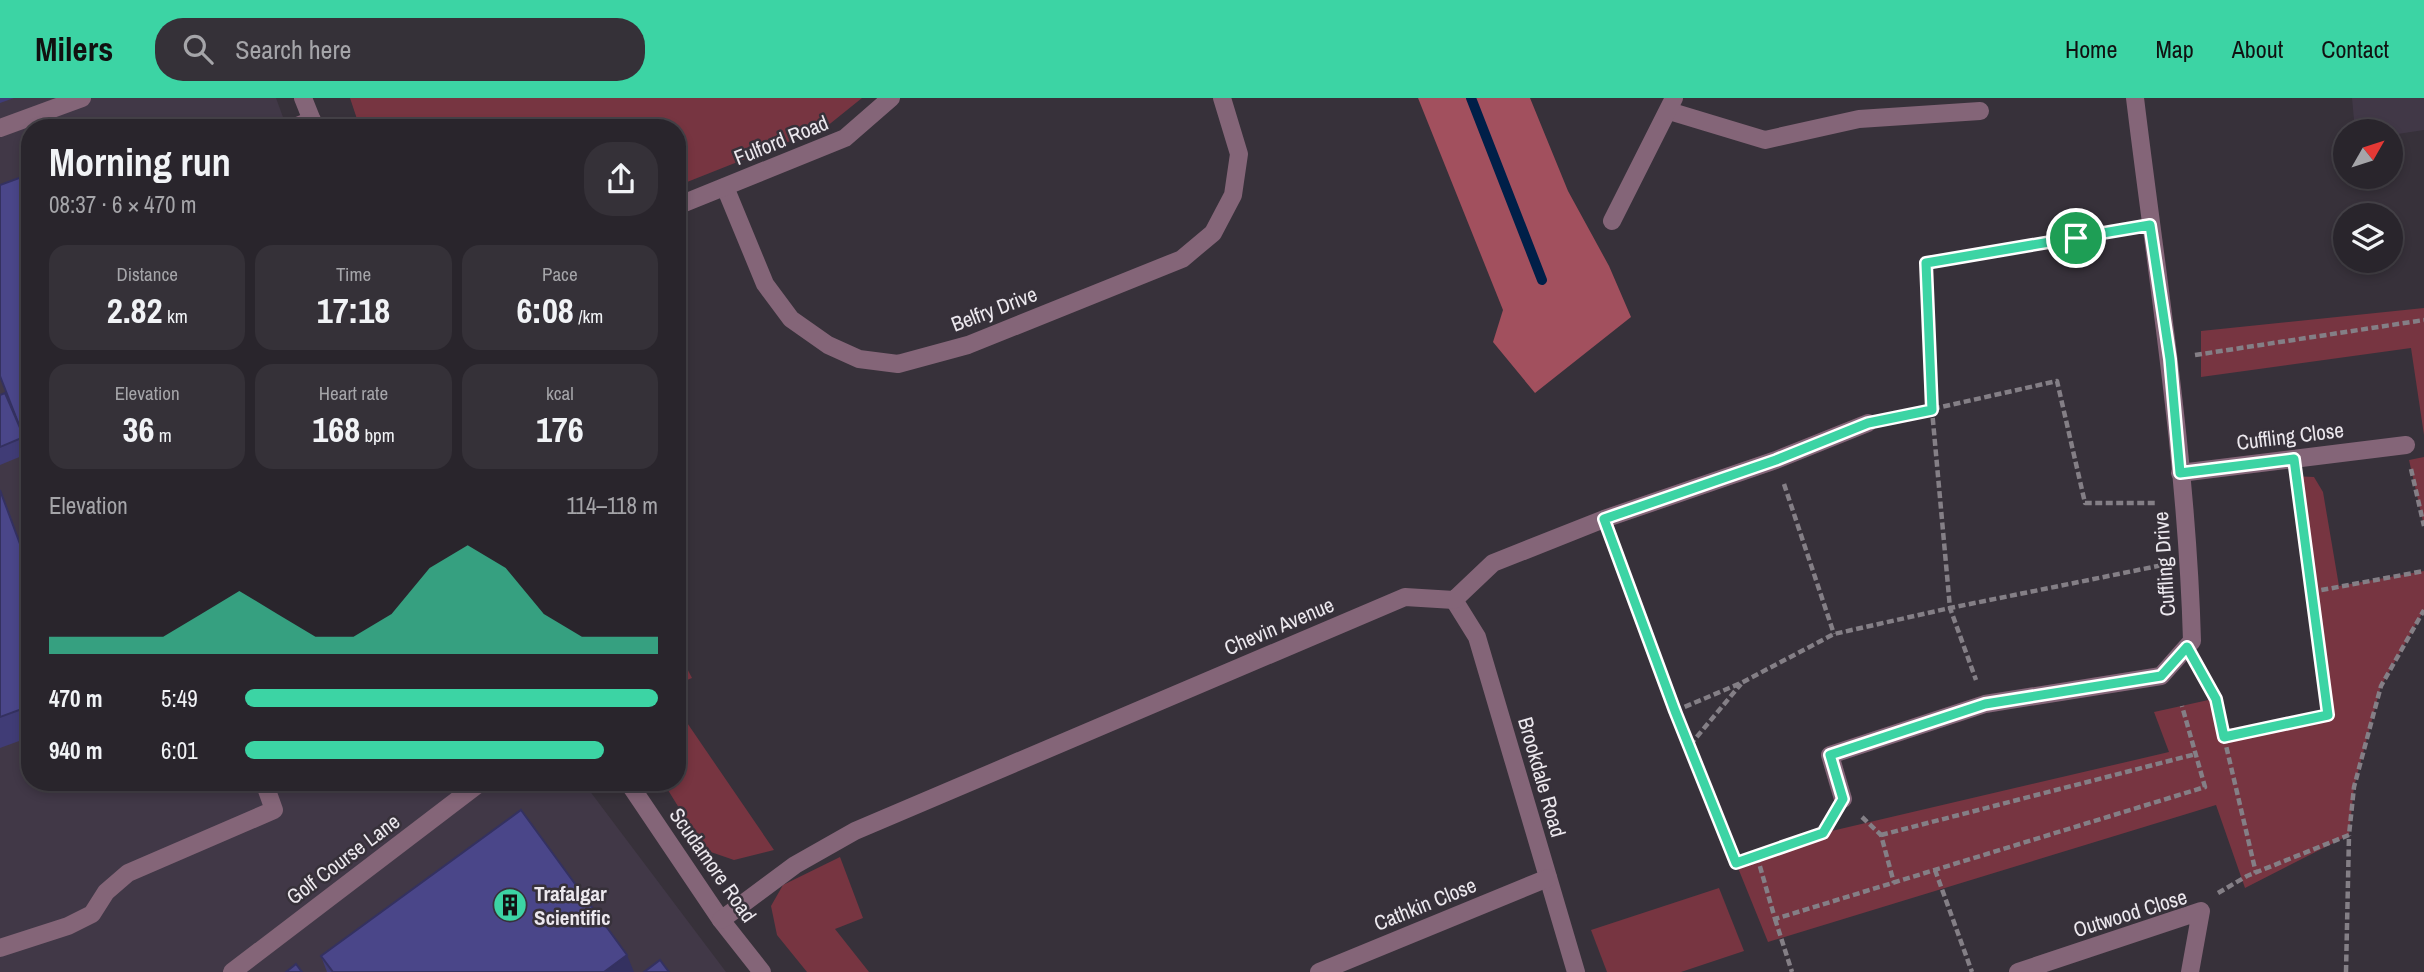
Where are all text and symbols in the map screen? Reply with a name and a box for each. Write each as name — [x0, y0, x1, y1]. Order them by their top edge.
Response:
search box — [155, 18, 645, 81]
text: Milers — [35, 27, 113, 71]
icon: search — [179, 30, 217, 68]
text: Search here — [235, 32, 351, 67]
text: Home — [2065, 33, 2117, 65]
text: Map — [2155, 33, 2194, 65]
text: About — [2232, 33, 2283, 65]
text: Contact — [2321, 33, 2389, 65]
street label: Fulford Road — [729, 108, 833, 172]
north arrow — [2333, 119, 2403, 189]
map controls — [2333, 119, 2403, 273]
text: Morning run — [49, 137, 231, 188]
button: share — [584, 142, 658, 216]
text: 08:37 · 6 × 470 m — [49, 189, 196, 220]
button: layers — [2333, 203, 2403, 273]
pin — [2046, 208, 2106, 268]
icon: arrive — [2057, 219, 2095, 257]
text: Distance — [116, 261, 178, 287]
text: Time — [336, 261, 371, 287]
text: Pace — [542, 261, 578, 287]
street label: Belfry Drive — [947, 279, 1041, 339]
text: 2.82 — [107, 287, 163, 334]
text: 17:18 — [317, 287, 390, 334]
text: 6:08 — [516, 287, 574, 334]
text: km — [163, 303, 188, 329]
text: /km — [574, 303, 603, 329]
text: Elevation — [115, 380, 180, 406]
text: Heart rate — [319, 380, 388, 406]
text: kcal — [546, 380, 574, 406]
text: 36 — [123, 406, 154, 453]
text: 168 — [312, 406, 360, 453]
text: 176 — [536, 406, 584, 453]
street label: Cuffling Close — [2235, 415, 2345, 457]
text: m — [154, 422, 172, 448]
text: bpm — [360, 422, 395, 448]
text: Elevation — [49, 490, 128, 521]
text: 114–118 m — [566, 490, 658, 521]
street label: Cuffling Drive — [2146, 511, 2182, 617]
street label: Chevin Avenue — [1220, 590, 1338, 662]
text: 470 m — [49, 683, 102, 714]
text: 5:49 — [161, 683, 198, 714]
street label: Brookdale Road — [1511, 714, 1573, 840]
text: 940 m — [49, 735, 102, 766]
text: 6:01 — [161, 735, 198, 766]
street label: Scudamore Road — [663, 802, 763, 928]
street label: Golf Course Lane — [280, 807, 406, 911]
street label: Cathkin Close — [1369, 870, 1481, 938]
place label: Trafalgar Scientific — [534, 879, 611, 932]
street label: Outwood Close — [2069, 882, 2191, 944]
building icon: Trafalgar Scientific — [491, 886, 529, 924]

